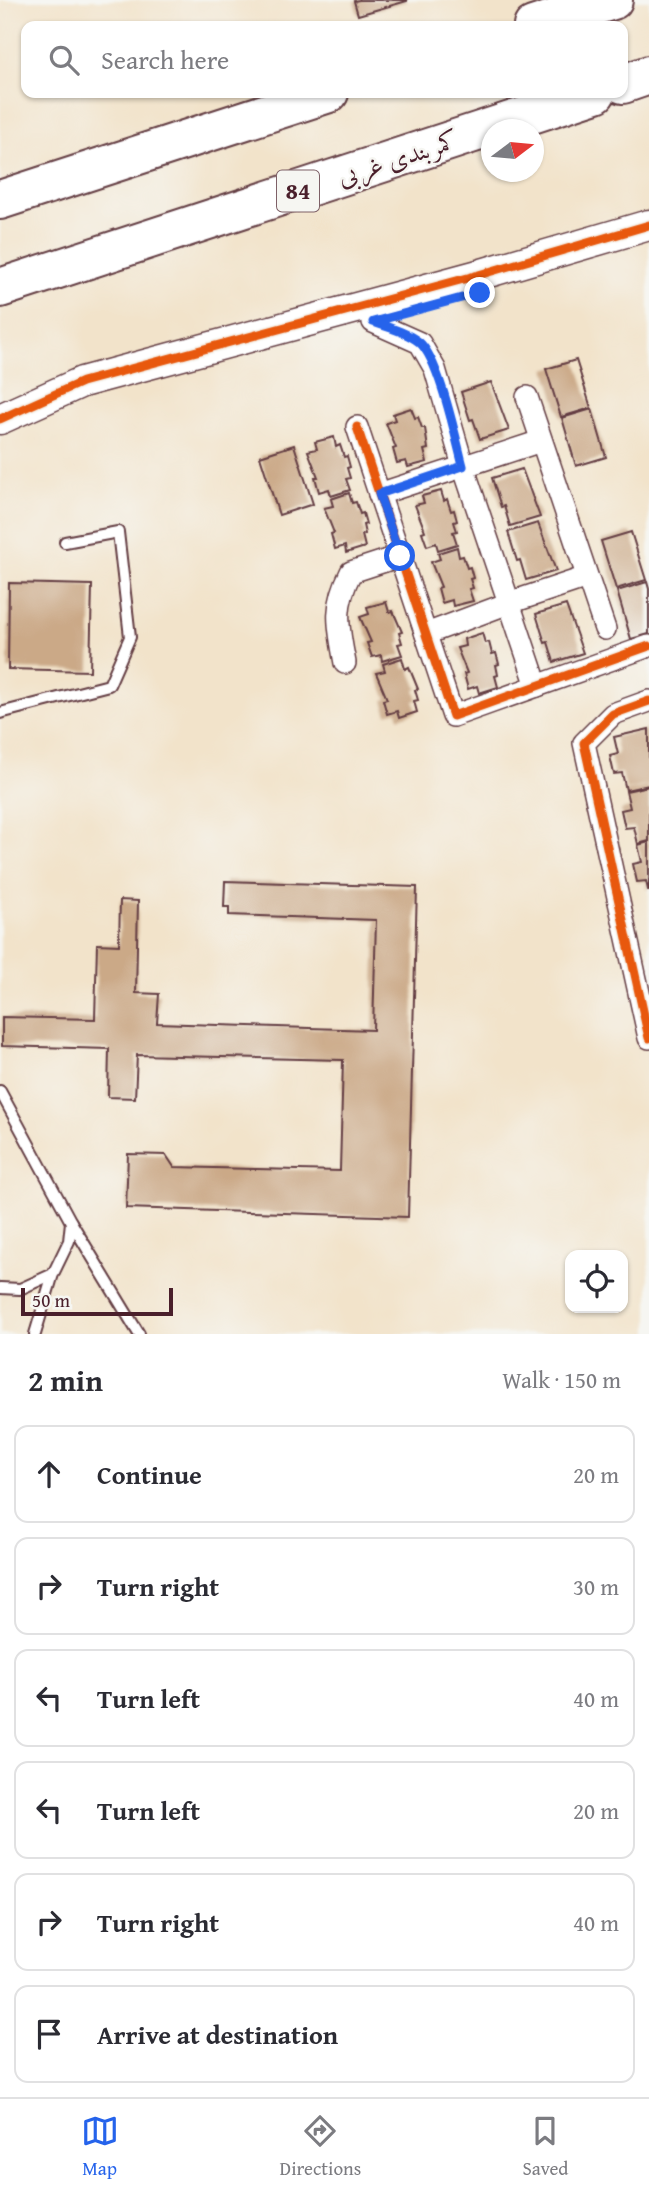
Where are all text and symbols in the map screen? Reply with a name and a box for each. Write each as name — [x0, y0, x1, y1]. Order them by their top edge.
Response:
search box — [21, 21, 628, 98]
text: Search here — [101, 40, 229, 79]
icon: search — [45, 41, 83, 79]
north arrow — [481, 119, 544, 182]
street label: کمربندی غربی — [332, 120, 464, 195]
road number: 84 — [277, 170, 319, 211]
route end — [464, 277, 495, 308]
route start — [384, 540, 415, 571]
map controls — [565, 1250, 628, 1313]
button: locate — [565, 1250, 628, 1313]
scale bar — [21, 1285, 173, 1317]
text: 50 m — [32, 1286, 70, 1314]
text: 2 min — [28, 1358, 103, 1402]
text: Walk · 150 m — [502, 1363, 621, 1396]
icon: ahead — [30, 1455, 68, 1493]
text: Continue — [97, 1455, 202, 1494]
text: 20 m — [573, 1458, 619, 1491]
icon: right — [30, 1567, 68, 1605]
text: Turn right — [97, 1567, 219, 1606]
text: 30 m — [573, 1570, 619, 1603]
icon: left — [30, 1679, 68, 1717]
text: Turn left — [97, 1679, 200, 1718]
text: 40 m — [573, 1682, 619, 1715]
icon: left — [30, 1791, 68, 1829]
text: Turn left — [97, 1791, 200, 1830]
text: 20 m — [573, 1794, 619, 1827]
icon: right — [30, 1903, 68, 1941]
text: Turn right — [97, 1903, 219, 1942]
text: 40 m — [573, 1906, 619, 1939]
icon: arrive — [30, 2015, 68, 2053]
text: Arrive at destination — [97, 2015, 338, 2054]
tab: Map — [81, 2112, 119, 2182]
tab: Directions — [280, 2112, 361, 2182]
tab: Saved — [522, 2112, 568, 2182]

